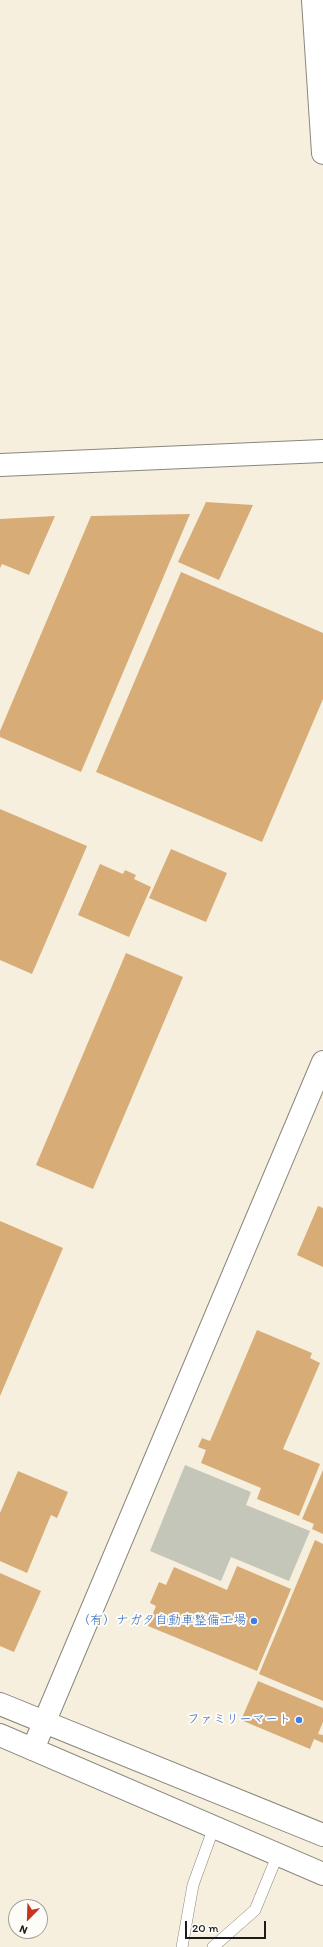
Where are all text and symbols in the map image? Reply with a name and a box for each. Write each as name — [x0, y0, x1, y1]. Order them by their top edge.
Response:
place label: （有）ナガタ自動車整備工場 — [77, 1613, 246, 1629]
marker: （有）ナガタ自動車整備工場 — [249, 1616, 259, 1626]
place label: ファミリーマート — [187, 1712, 291, 1728]
marker: ファミリーマート — [294, 1715, 304, 1725]
north arrow — [8, 1899, 48, 1939]
scale bar — [187, 1913, 268, 1939]
text: 20 m — [192, 1921, 219, 1935]
text: N — [18, 1922, 29, 1937]

